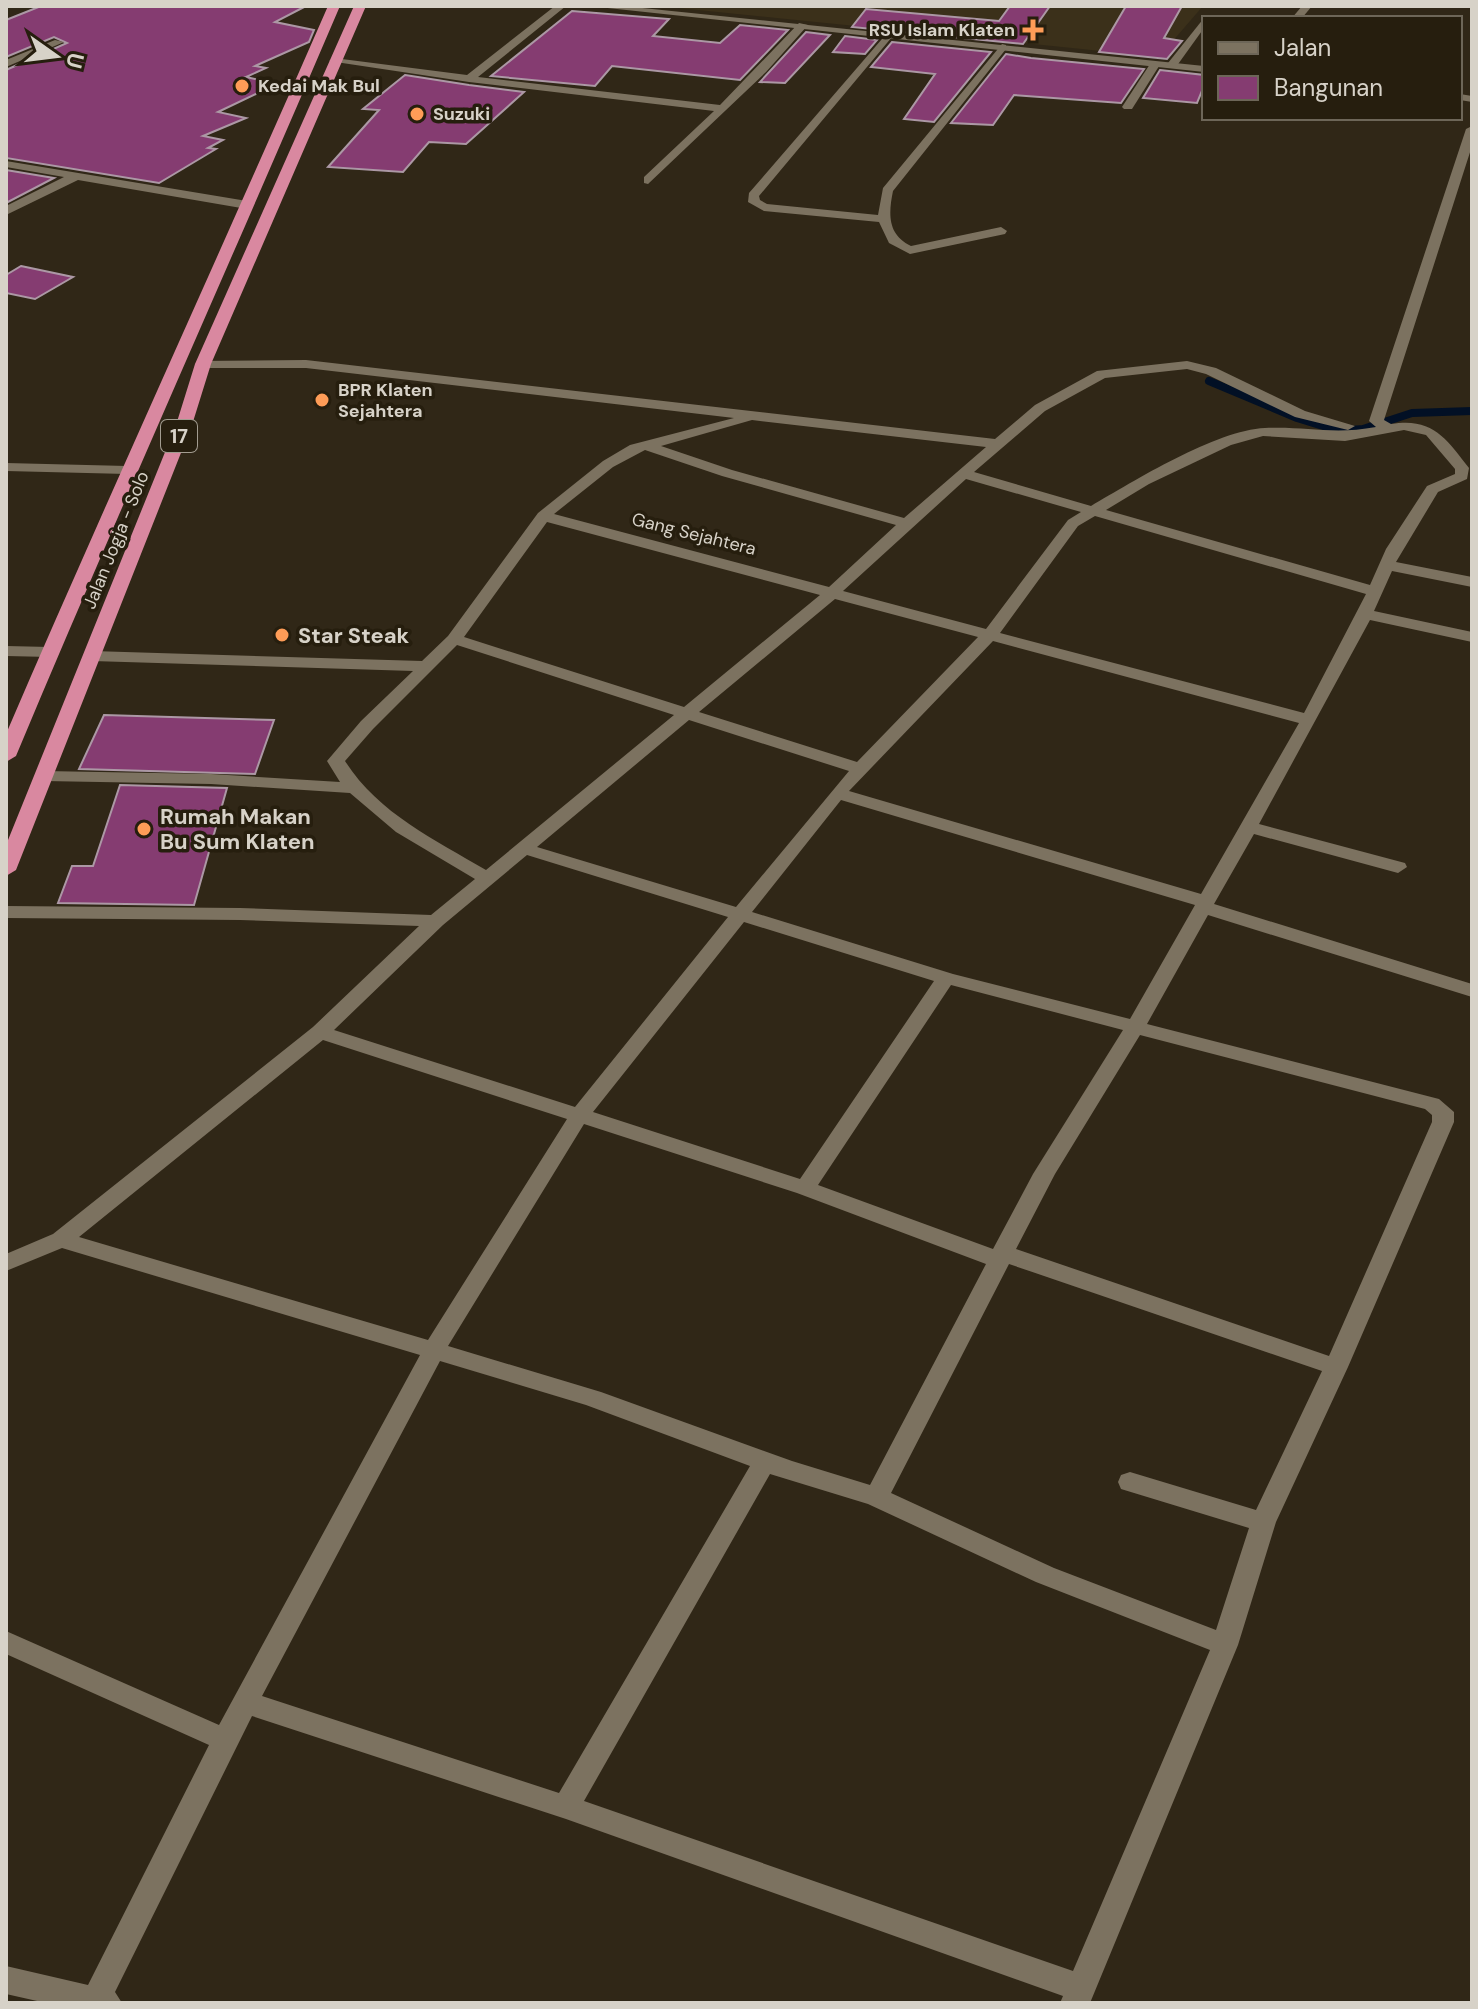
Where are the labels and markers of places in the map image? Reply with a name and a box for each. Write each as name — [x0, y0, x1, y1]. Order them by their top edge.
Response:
place label: RSU Islam Klaten — [869, 18, 1015, 42]
marker: RSU Islam Klaten — [1022, 19, 1044, 41]
place label: Kedai Mak Bul — [258, 74, 380, 98]
marker: Kedai Mak Bul — [233, 77, 251, 95]
place label: Suzuki — [433, 102, 490, 126]
marker: Suzuki — [408, 105, 426, 123]
place label: BPR Klaten Sejahtera — [338, 378, 433, 423]
marker: BPR Klaten Sejahtera — [313, 391, 331, 409]
place label: Star Steak — [298, 621, 410, 650]
marker: Star Steak — [273, 626, 291, 644]
place label: Rumah Makan Bu Sum Klaten — [160, 802, 315, 856]
marker: Rumah Makan Bu Sum Klaten — [135, 820, 153, 838]

